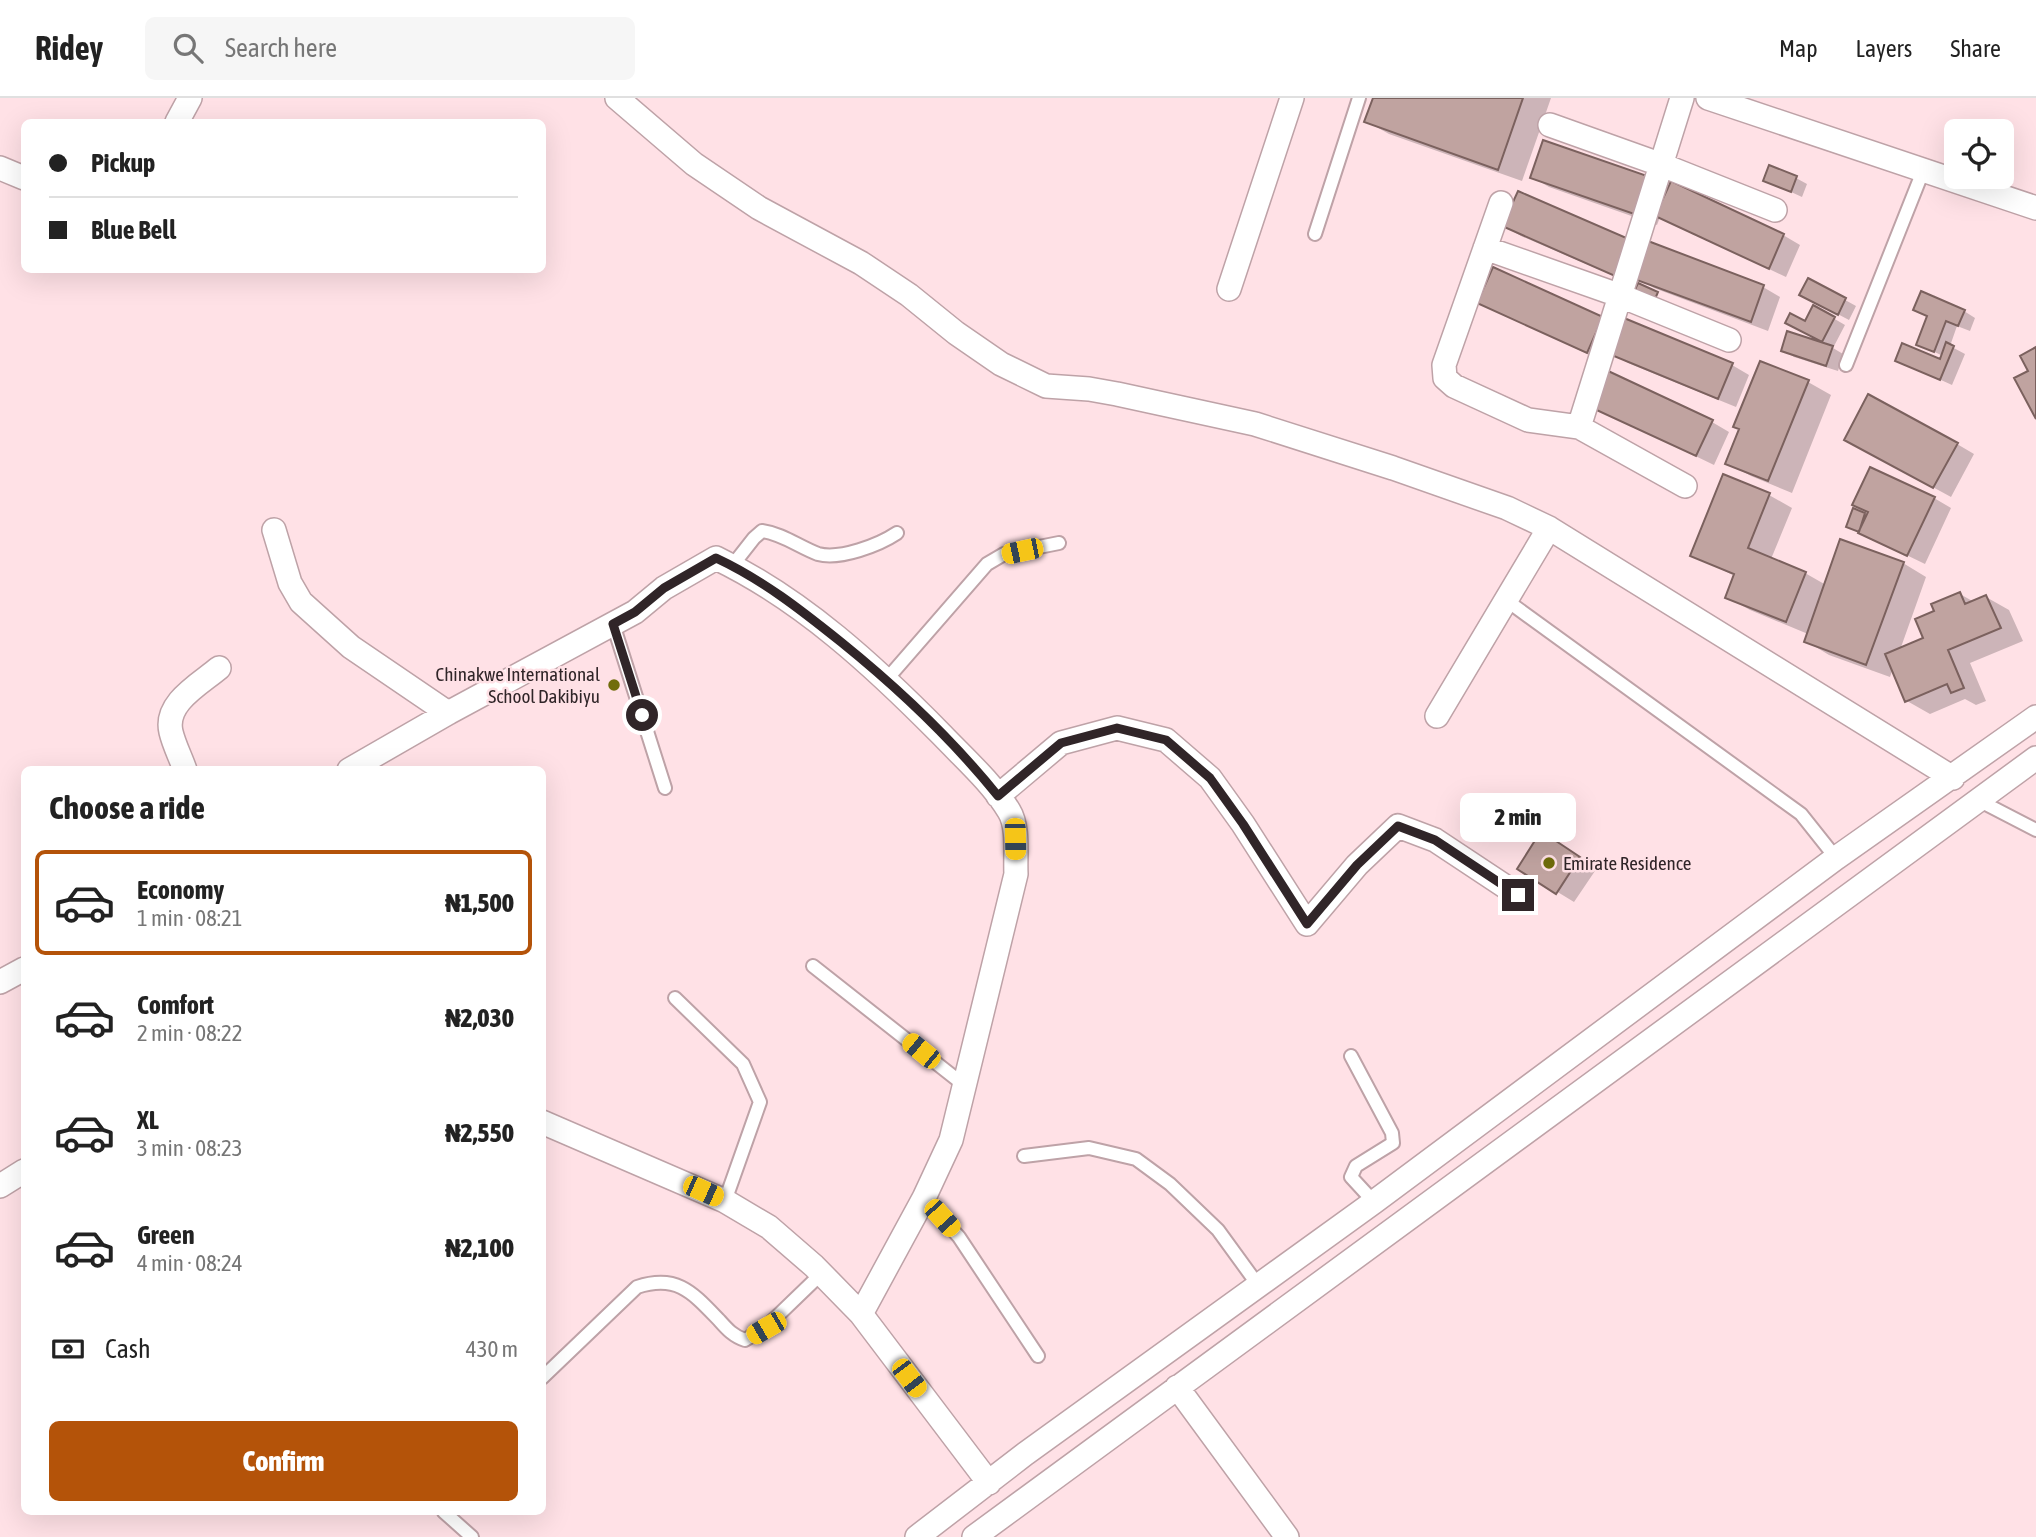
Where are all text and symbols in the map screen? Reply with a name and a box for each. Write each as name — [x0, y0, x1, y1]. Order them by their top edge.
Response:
search box — [145, 17, 635, 80]
text: Ridey — [35, 29, 103, 67]
icon: search — [169, 29, 207, 67]
text: Search here — [225, 33, 337, 63]
text: Map — [1779, 35, 1818, 62]
text: Layers — [1856, 35, 1912, 62]
text: Share — [1950, 35, 2001, 62]
map controls — [1944, 119, 2014, 189]
button: locate — [1944, 119, 2014, 189]
text: Pickup — [91, 148, 155, 178]
text: Blue Bell — [91, 215, 176, 245]
car — [1000, 536, 1045, 566]
place label: Chinakwe International School Dakibiyu — [436, 663, 600, 707]
marker: Chinakwe International School Dakibiyu — [606, 677, 622, 693]
route start — [626, 699, 658, 731]
text: Choose a ride — [49, 789, 205, 826]
callout: 2 min — [1460, 794, 1576, 842]
text: 2 min — [1495, 804, 1541, 830]
car — [1005, 818, 1026, 860]
place label: Emirate Residence — [1563, 852, 1691, 874]
marker: Emirate Residence — [1541, 855, 1557, 871]
icon: car — [53, 871, 116, 934]
text: Economy — [137, 875, 224, 905]
route end — [1502, 879, 1534, 911]
text: ₦1,500 — [445, 888, 514, 918]
text: 1 min · 08:21 — [137, 905, 243, 931]
icon: car — [53, 986, 116, 1049]
text: Comfort — [137, 990, 214, 1020]
text: ₦2,030 — [445, 1003, 514, 1033]
text: 2 min · 08:22 — [137, 1020, 243, 1046]
car — [899, 1030, 944, 1072]
icon: car — [53, 1101, 116, 1164]
text: XL — [137, 1105, 159, 1135]
text: ₦2,550 — [445, 1118, 514, 1148]
text: 3 min · 08:23 — [137, 1135, 243, 1161]
car — [680, 1173, 727, 1209]
car — [921, 1195, 964, 1241]
icon: car — [53, 1216, 116, 1279]
text: Green — [137, 1220, 195, 1250]
text: ₦2,100 — [445, 1233, 514, 1263]
text: 4 min · 08:24 — [137, 1250, 243, 1276]
car — [743, 1308, 790, 1348]
icon: cash — [49, 1330, 87, 1368]
text: Cash — [105, 1334, 151, 1364]
text: 430 m — [466, 1336, 518, 1362]
car — [888, 1355, 931, 1401]
button: Confirm — [49, 1421, 518, 1501]

